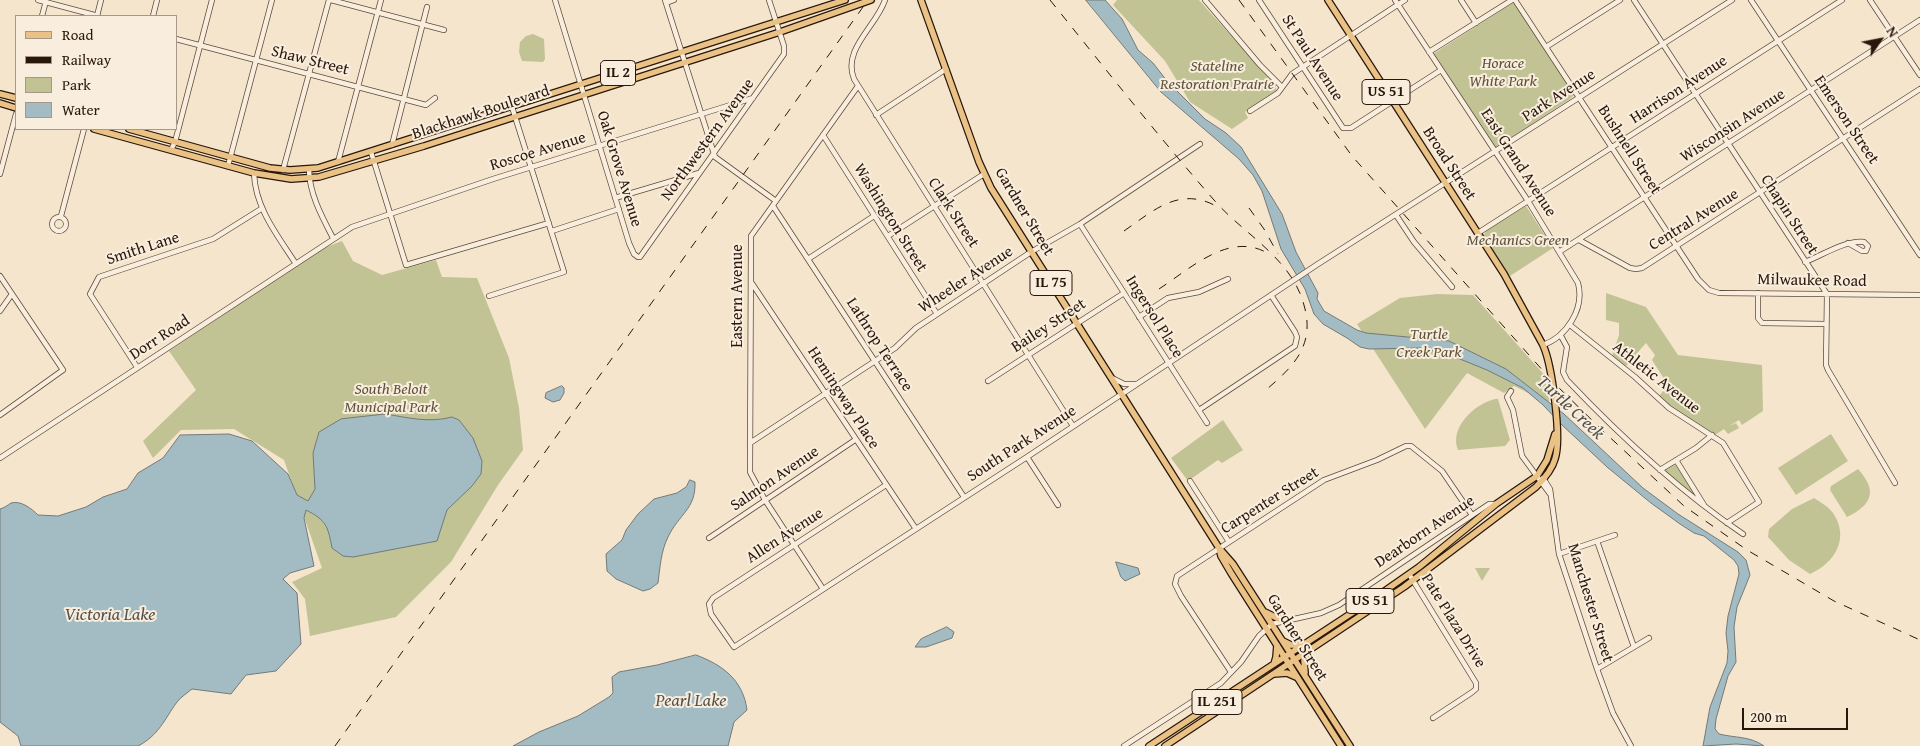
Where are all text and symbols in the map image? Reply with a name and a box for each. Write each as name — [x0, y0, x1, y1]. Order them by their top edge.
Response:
street label: St Paul Avenue — [1277, 11, 1347, 105]
legend — [15, 15, 178, 130]
north arrow — [1855, 15, 1905, 65]
text: N — [1882, 22, 1904, 41]
text: Road — [62, 24, 93, 45]
street label: Shaw Street — [269, 42, 351, 80]
text: Railway — [62, 49, 111, 70]
street label: Harrison Avenue — [1627, 51, 1731, 129]
park label: Horace White Park — [1469, 54, 1537, 92]
park label: Stateline Restoration Prairie — [1160, 57, 1274, 95]
road number: IL 2 — [600, 60, 636, 86]
street label: Park Avenue — [1519, 65, 1599, 127]
street label: Emerson Street — [1809, 72, 1883, 168]
text: Park — [62, 74, 91, 95]
street label: Northwestern Avenue — [657, 75, 759, 205]
road number: US 51 — [1362, 80, 1410, 104]
street label: Blackhawk Boulevard — [410, 82, 552, 144]
street label: Wisconsin Avenue — [1677, 85, 1789, 167]
text: Water — [62, 99, 100, 120]
street label: Bushnell Street — [1593, 102, 1665, 198]
street label: East Grand Avenue — [1476, 105, 1560, 221]
street label: Oak Grove Avenue — [592, 109, 646, 229]
street label: Broad Street — [1418, 124, 1480, 204]
street label: Roscoe Avenue — [488, 128, 588, 176]
street label: Washington Street — [849, 160, 931, 276]
street label: Gardner Street — [990, 165, 1058, 259]
street label: Chapin Street — [1756, 171, 1822, 259]
street label: Clark Street — [923, 174, 983, 252]
street label: Central Avenue — [1646, 185, 1742, 255]
street label: Smith Lane — [104, 228, 182, 270]
park label: Mechanics Green — [1467, 231, 1569, 251]
street label: Wheeler Avenue — [915, 242, 1017, 318]
street label: Eastern Avenue — [728, 244, 748, 348]
road number: IL 75 — [1030, 270, 1072, 296]
street label: Milwaukee Road — [1757, 270, 1867, 292]
street label: Ingersol Place — [1121, 272, 1187, 362]
street label: Lathrop Terrace — [842, 295, 916, 395]
street label: Bailey Street — [1008, 295, 1090, 357]
street label: Dorr Road — [126, 311, 194, 365]
park label: Turtle Creek Park — [1396, 325, 1462, 363]
street label: Athletic Avenue — [1608, 338, 1704, 418]
street label: Hemingway Place — [803, 343, 883, 453]
water label: Turtle Creek — [1532, 371, 1608, 445]
park label: South Beloit Municipal Park — [344, 380, 438, 418]
street label: South Park Avenue — [964, 402, 1080, 486]
street label: Salmon Avenue — [727, 442, 823, 516]
street label: Carpenter Street — [1218, 463, 1322, 539]
street label: Dearborn Avenue — [1372, 492, 1478, 572]
street label: Allen Avenue — [743, 504, 827, 568]
street label: Manchester Street — [1563, 541, 1617, 665]
street label: Pate Plaza Drive — [1416, 570, 1490, 672]
road number: US 51 — [1346, 588, 1394, 614]
street label: Gardner Street — [1263, 591, 1331, 685]
water label: Victoria Lake — [64, 604, 156, 626]
water label: Pearl Lake — [656, 690, 726, 712]
road number: IL 251 — [1192, 690, 1242, 714]
scale bar — [1745, 698, 1851, 730]
text: 200 m — [1750, 706, 1787, 727]

